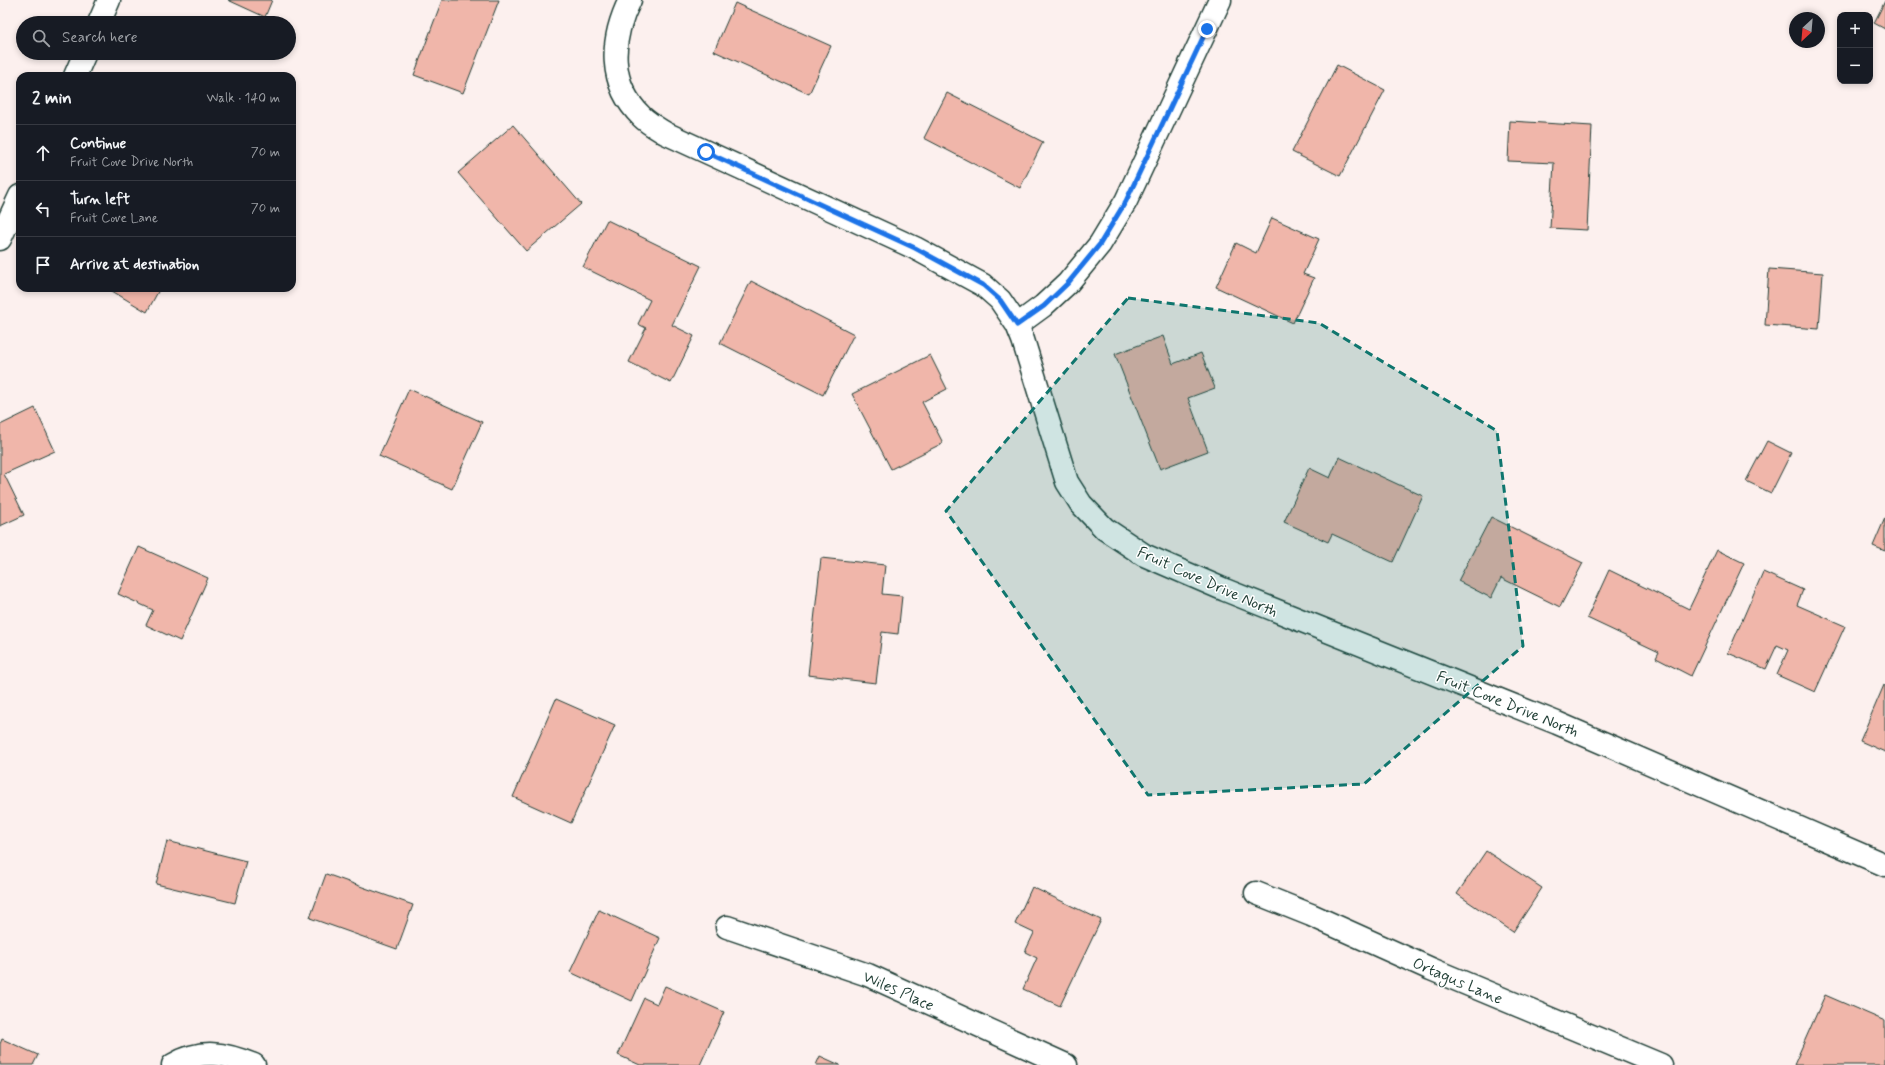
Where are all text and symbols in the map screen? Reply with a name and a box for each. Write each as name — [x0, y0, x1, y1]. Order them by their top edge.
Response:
north arrow — [1789, 12, 1825, 48]
map controls — [1837, 12, 1873, 84]
button: + — [1837, 12, 1873, 48]
search box — [16, 16, 296, 60]
route end — [1198, 20, 1216, 38]
icon: search — [30, 27, 52, 49]
text: Search here — [62, 28, 138, 48]
button: − — [1837, 48, 1873, 84]
text: 2 min — [32, 87, 72, 109]
text: Walk · 140 m — [207, 90, 280, 107]
text: Continue — [70, 134, 126, 154]
icon: ahead — [32, 142, 54, 164]
route start — [697, 143, 715, 161]
text: 70 m — [251, 144, 280, 161]
text: Fruit Cove Drive North — [70, 154, 193, 171]
text: Turn left — [70, 190, 130, 210]
icon: left — [32, 198, 54, 220]
text: 70 m — [251, 200, 280, 217]
text: Fruit Cove Lane — [70, 210, 158, 227]
icon: arrive — [32, 254, 54, 276]
text: Arrive at destination — [70, 255, 199, 275]
street label: Fruit Cove Drive North — [1134, 542, 1281, 623]
street label: Fruit Cove Drive North — [1433, 666, 1582, 743]
street label: Ortagus Lane — [1409, 953, 1506, 1011]
street label: Wiles Place — [860, 966, 937, 1016]

